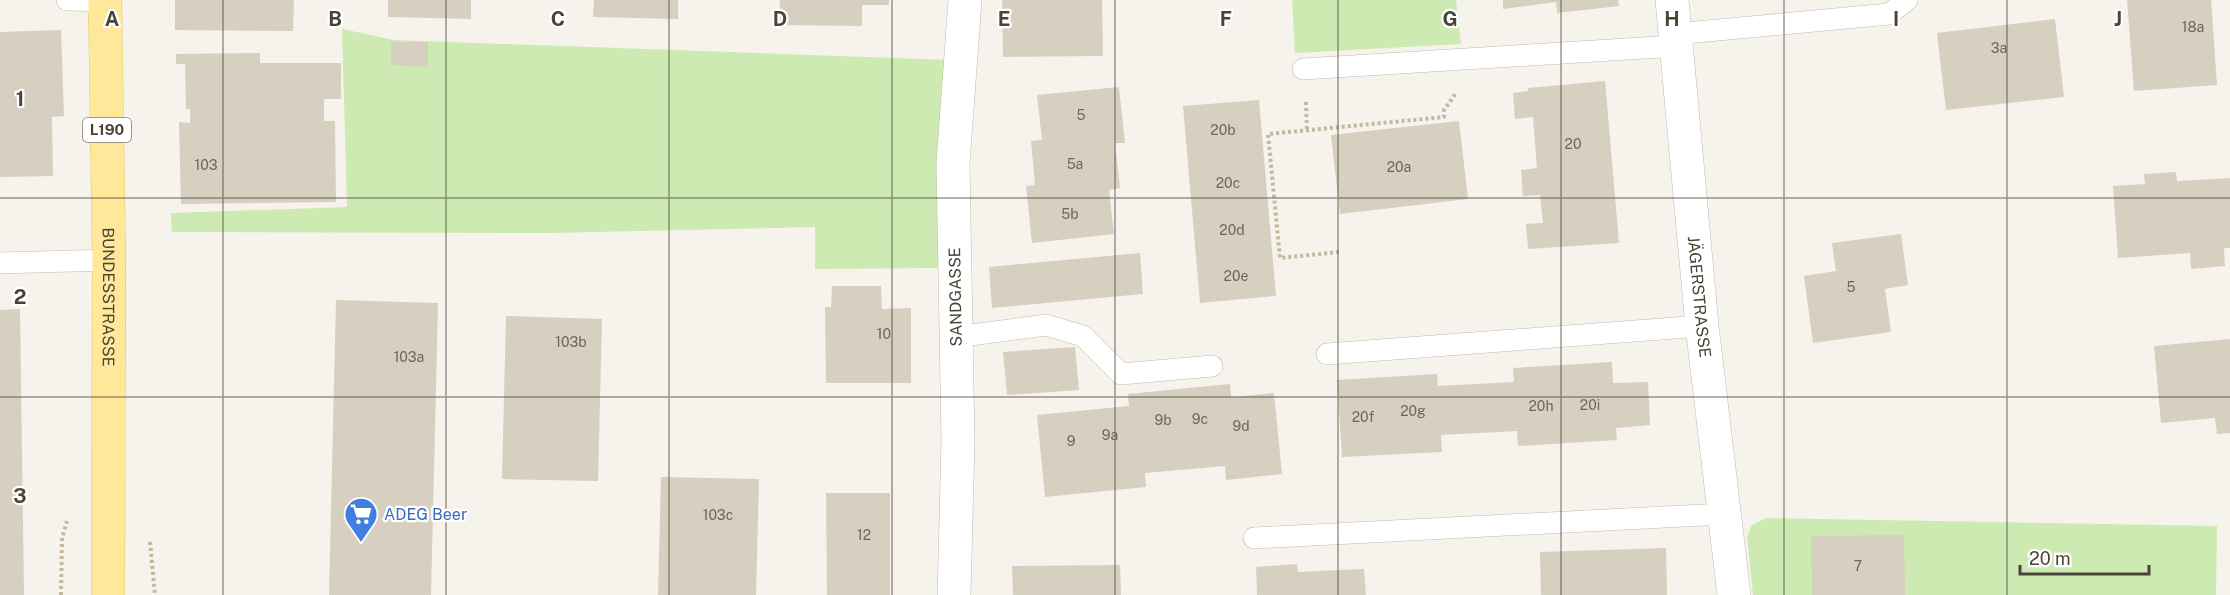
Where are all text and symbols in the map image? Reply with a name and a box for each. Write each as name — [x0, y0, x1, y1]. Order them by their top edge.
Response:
text: A — [105, 7, 119, 31]
text: B — [328, 7, 342, 31]
text: C — [551, 7, 565, 31]
text: D — [773, 7, 787, 31]
text: E — [998, 7, 1010, 31]
text: F — [1220, 7, 1232, 31]
text: G — [1442, 7, 1458, 31]
text: H — [1664, 7, 1680, 31]
text: I — [1893, 7, 1899, 31]
text: J — [2114, 7, 2122, 31]
house number: 18a — [2182, 19, 2204, 35]
house number: 3a — [1991, 40, 2007, 56]
text: 1 — [16, 87, 24, 111]
house number: 5 — [1077, 107, 1086, 123]
road number: L190 — [83, 118, 131, 142]
house number: 20b — [1210, 122, 1236, 138]
house number: 20 — [1565, 136, 1581, 152]
house number: 5a — [1067, 156, 1083, 172]
house number: 103 — [195, 157, 218, 173]
house number: 20a — [1387, 159, 1411, 175]
house number: 20c — [1216, 175, 1240, 191]
house number: 5b — [1061, 206, 1079, 222]
house number: 20d — [1219, 222, 1245, 238]
street label: BUNDESSTRASSE — [98, 227, 118, 367]
street label: JÄGERSTRASSE — [1684, 235, 1715, 359]
street label: SANDGASSE — [945, 247, 966, 347]
house number: 20e — [1224, 268, 1248, 284]
house number: 5 — [1847, 279, 1856, 295]
text: 2 — [14, 285, 26, 309]
house number: 10 — [877, 326, 891, 342]
house number: 103b — [555, 334, 587, 350]
house number: 103a — [394, 349, 424, 365]
house number: 20i — [1580, 397, 1600, 413]
house number: 20h — [1529, 398, 1553, 414]
house number: 20g — [1400, 403, 1426, 419]
house number: 20f — [1352, 409, 1375, 425]
house number: 9c — [1192, 411, 1208, 427]
house number: 9b — [1154, 412, 1172, 428]
house number: 9d — [1232, 418, 1250, 434]
house number: 9a — [1102, 427, 1118, 443]
house number: 9 — [1067, 433, 1076, 449]
text: 3 — [13, 484, 27, 508]
supermarket icon: ADEG Beer — [343, 496, 379, 543]
place label: ADEG Beer — [384, 505, 467, 524]
house number: 103c — [703, 507, 733, 523]
house number: 12 — [857, 527, 871, 543]
scale bar — [2020, 538, 2149, 576]
text: 20 m — [2029, 548, 2071, 569]
house number: 7 — [1854, 558, 1862, 574]

